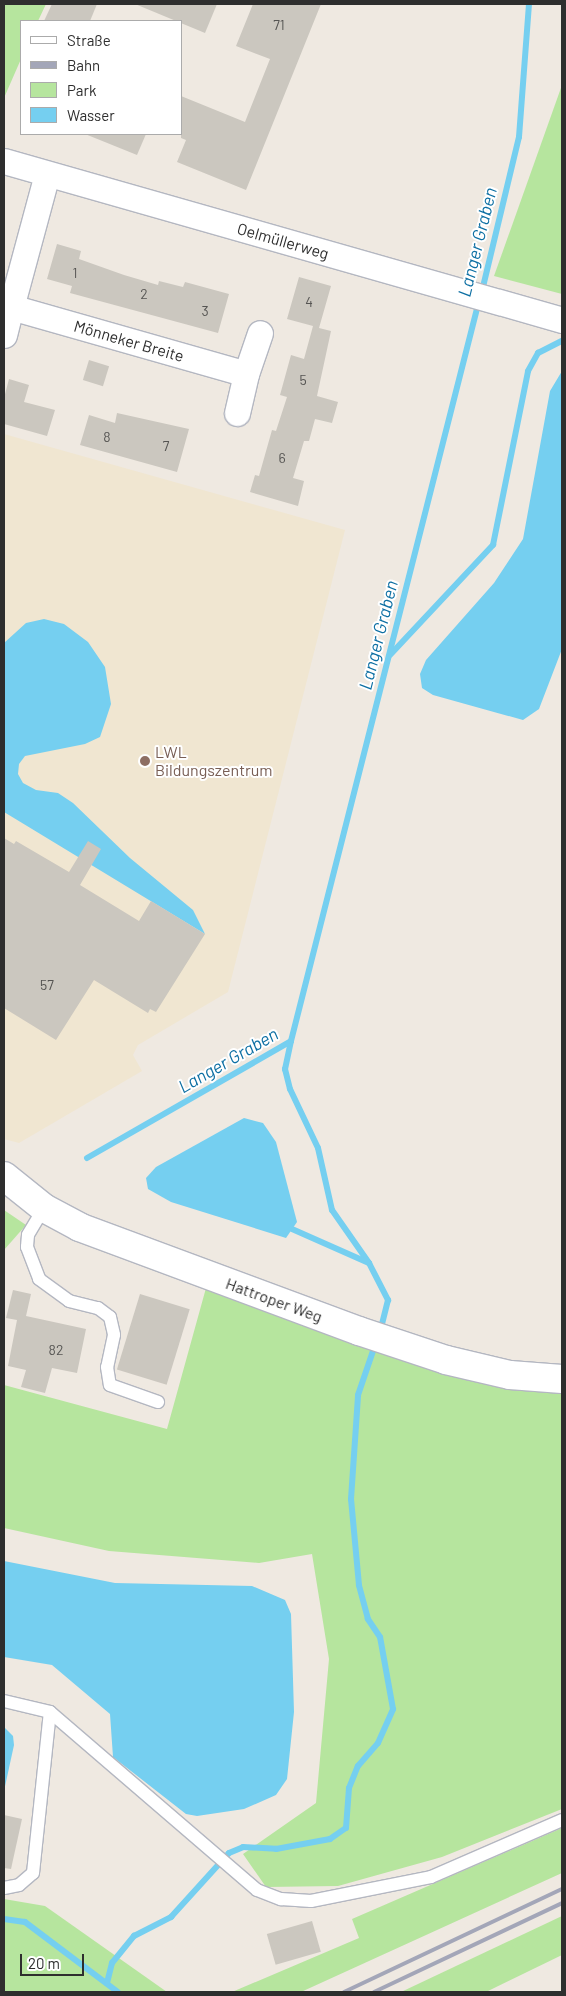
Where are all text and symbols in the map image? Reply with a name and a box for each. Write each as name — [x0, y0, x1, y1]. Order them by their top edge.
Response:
house number: 71 — [273, 17, 285, 33]
legend — [20, 20, 182, 135]
text: Straße — [67, 31, 111, 49]
text: Bahn — [67, 56, 100, 74]
text: Park — [67, 81, 96, 99]
text: Wasser — [67, 106, 115, 124]
water label: Langer Graben — [453, 185, 501, 299]
street label: Oelmüllerweg — [235, 219, 331, 263]
house number: 1 — [73, 265, 77, 281]
house number: 2 — [140, 286, 148, 302]
house number: 4 — [305, 294, 313, 310]
house number: 3 — [201, 303, 209, 319]
street label: Mönneker Breite — [72, 316, 186, 366]
house number: 5 — [299, 372, 307, 388]
house number: 8 — [103, 429, 111, 445]
house number: 7 — [163, 438, 169, 454]
house number: 6 — [278, 450, 286, 466]
water label: Langer Graben — [354, 578, 402, 692]
place label: LWL Bildungszentrum — [155, 742, 273, 780]
marker: LWL Bildungszentrum — [139, 755, 151, 767]
house number: 57 — [40, 977, 54, 993]
water label: Langer Graben — [174, 1023, 282, 1097]
street label: Hattroper Weg — [223, 1274, 325, 1326]
house number: 82 — [49, 1342, 63, 1358]
scale bar — [22, 1944, 86, 1976]
text: 20 m — [28, 1954, 60, 1972]

